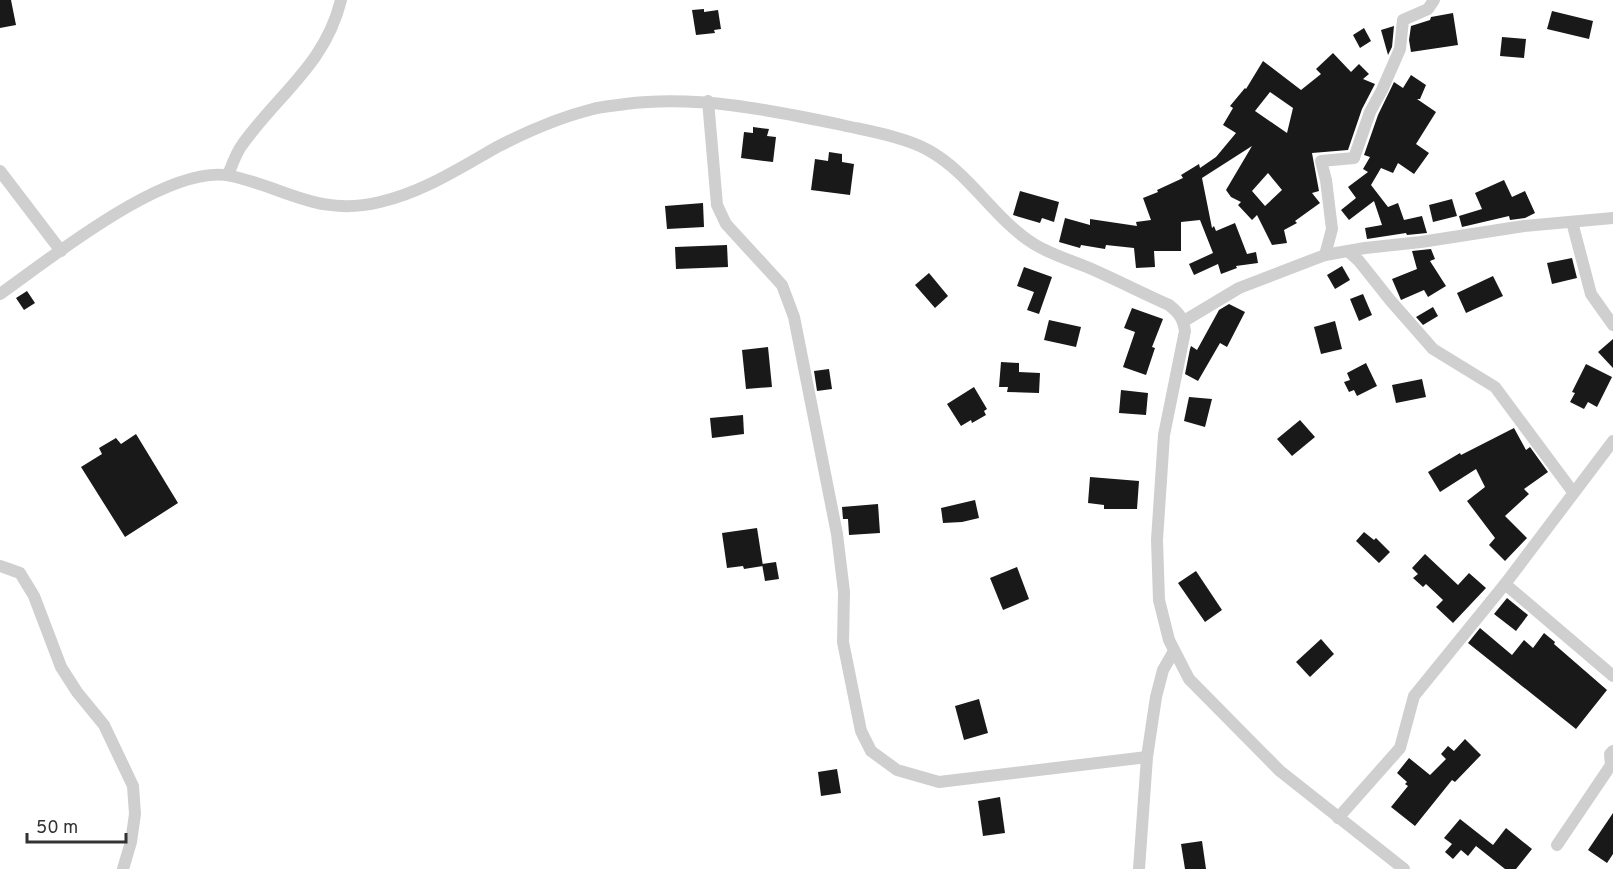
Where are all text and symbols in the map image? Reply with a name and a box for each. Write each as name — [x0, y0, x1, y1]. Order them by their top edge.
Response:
scale bar — [27, 806, 126, 844]
text: 50 m — [36, 817, 78, 840]

